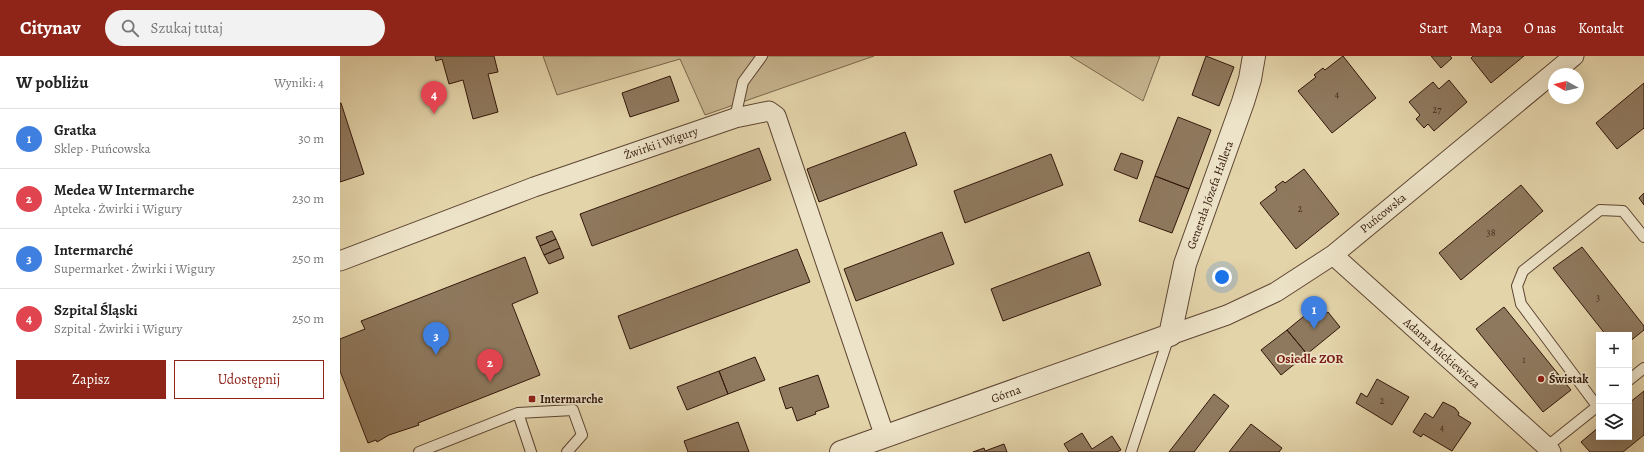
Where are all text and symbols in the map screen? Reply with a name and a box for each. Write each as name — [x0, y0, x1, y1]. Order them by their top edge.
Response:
search box — [105, 10, 385, 46]
text: Citynav — [20, 15, 81, 41]
icon: search — [119, 17, 141, 39]
text: Szukaj tutaj — [151, 18, 223, 38]
text: Start — [1419, 19, 1448, 38]
text: Mapa — [1470, 19, 1502, 38]
text: O nas — [1524, 19, 1556, 38]
text: Kontakt — [1578, 19, 1624, 38]
north arrow — [1548, 68, 1584, 104]
text: W pobliżu — [16, 71, 88, 94]
text: Wyniki: 4 — [274, 74, 324, 91]
pin: 4 — [421, 81, 447, 114]
house number: 4 — [1335, 88, 1340, 101]
house number: 27 — [1433, 103, 1442, 116]
text: Gratka — [54, 120, 97, 140]
street label: Żwirki i Wigury — [622, 123, 701, 163]
text: 1 — [27, 130, 31, 147]
text: 30 m — [298, 130, 324, 147]
street label: Generała Józefa Hallera — [1183, 138, 1237, 251]
text: Sklep · Puńcowska — [54, 140, 151, 157]
text: Medea W Intermarche — [54, 180, 194, 200]
street label: Puńcowska — [1357, 189, 1410, 237]
text: 2 — [26, 190, 32, 207]
text: 230 m — [292, 190, 324, 207]
text: Apteka · Żwirki i Wigury — [54, 200, 182, 217]
house number: 2 — [1298, 202, 1303, 215]
house number: 38 — [1486, 226, 1496, 239]
text: Intermarché — [54, 240, 133, 260]
text: 3 — [26, 250, 32, 267]
text: 250 m — [292, 250, 324, 267]
text: Supermarket · Żwirki i Wigury — [54, 260, 215, 277]
your location — [1212, 267, 1232, 287]
house number: 3 — [1596, 291, 1600, 304]
pin: 1 — [1301, 296, 1327, 329]
text: Szpital Śląski — [54, 300, 138, 320]
text: 4 — [26, 310, 32, 327]
text: 250 m — [292, 310, 324, 327]
street label: Adama Mickiewicza — [1399, 314, 1484, 392]
text: Szpital · Żwirki i Wigury — [54, 320, 182, 337]
pin: 3 — [423, 322, 449, 355]
map controls — [1596, 332, 1632, 440]
button: + — [1596, 332, 1632, 368]
pin: 2 — [477, 349, 503, 382]
district label: Osiedle ZOR — [1276, 350, 1344, 367]
house number: 1 — [1522, 353, 1526, 366]
button: Zapisz — [16, 360, 166, 399]
button: Udostępnij — [174, 360, 324, 399]
button: − — [1596, 368, 1632, 404]
place label: Świstak — [1549, 371, 1589, 387]
marker: Świstak — [1536, 374, 1546, 384]
street label: Górna — [989, 381, 1023, 407]
place label: Intermarche — [540, 391, 604, 407]
marker: Intermarche — [527, 394, 537, 404]
house number: 2 — [1380, 394, 1385, 407]
button: layers — [1596, 404, 1632, 440]
house number: 4 — [1440, 421, 1445, 434]

